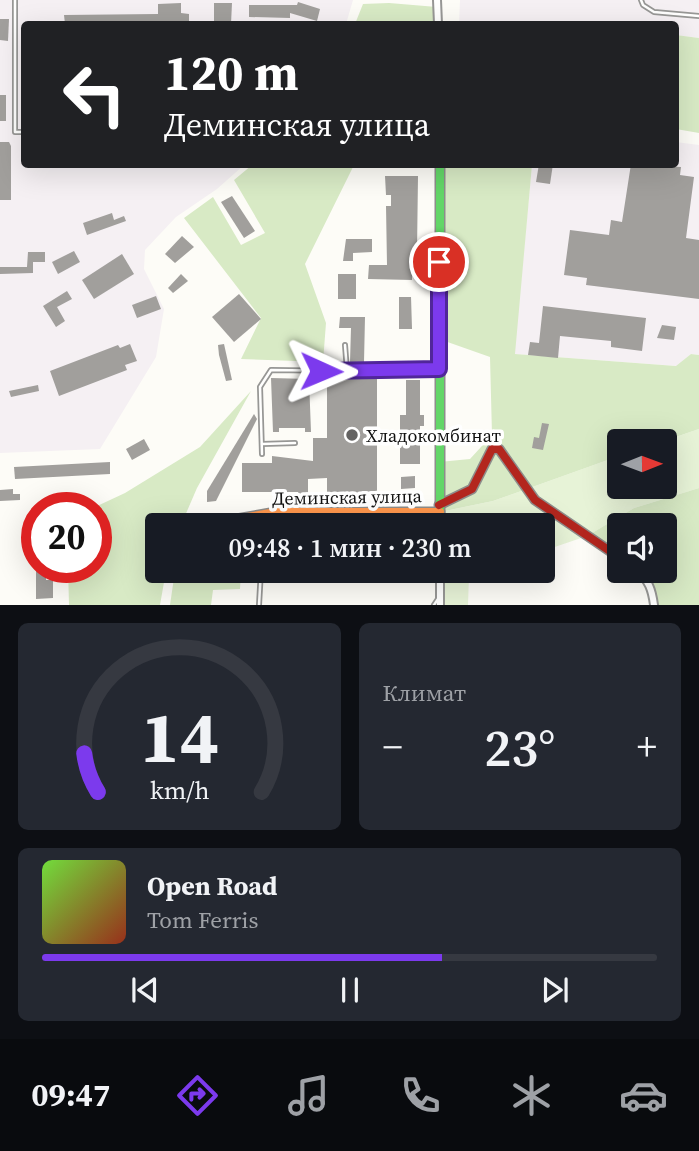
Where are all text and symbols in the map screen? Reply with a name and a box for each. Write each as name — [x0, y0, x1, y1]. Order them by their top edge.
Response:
text: 120 m — [164, 39, 299, 106]
icon: left — [49, 49, 140, 140]
text: Деминская улица — [164, 103, 430, 147]
pin — [409, 232, 469, 292]
icon: arrive — [420, 243, 458, 281]
position arrow — [284, 334, 358, 408]
place label: Хладокомбинат — [366, 423, 502, 448]
marker: Хладокомбинат — [344, 427, 360, 443]
north arrow — [607, 429, 677, 499]
map controls — [607, 429, 677, 583]
street label: Деминская улица — [272, 483, 423, 511]
speed limit sign: 20 — [21, 492, 112, 583]
button: sound — [607, 513, 677, 583]
text: 09:48 · 1 мин · 230 m — [229, 530, 471, 566]
text: Климат — [383, 677, 466, 709]
text: 14 — [140, 688, 219, 787]
text: 23° — [484, 712, 555, 783]
text: − — [383, 721, 403, 773]
text: + — [637, 721, 657, 773]
text: km/h — [149, 773, 209, 807]
text: Open Road — [147, 868, 278, 904]
text: Tom Ferris — [147, 904, 258, 936]
icon: previous — [126, 971, 164, 1009]
icon: pause — [331, 971, 369, 1009]
icon: next — [536, 971, 574, 1009]
icon: directions — [173, 1071, 222, 1120]
icon: music — [284, 1071, 333, 1120]
icon: phone — [396, 1071, 445, 1120]
icon: climate — [507, 1071, 556, 1120]
icon: car — [619, 1071, 668, 1120]
text: 09:47 — [31, 1073, 110, 1117]

